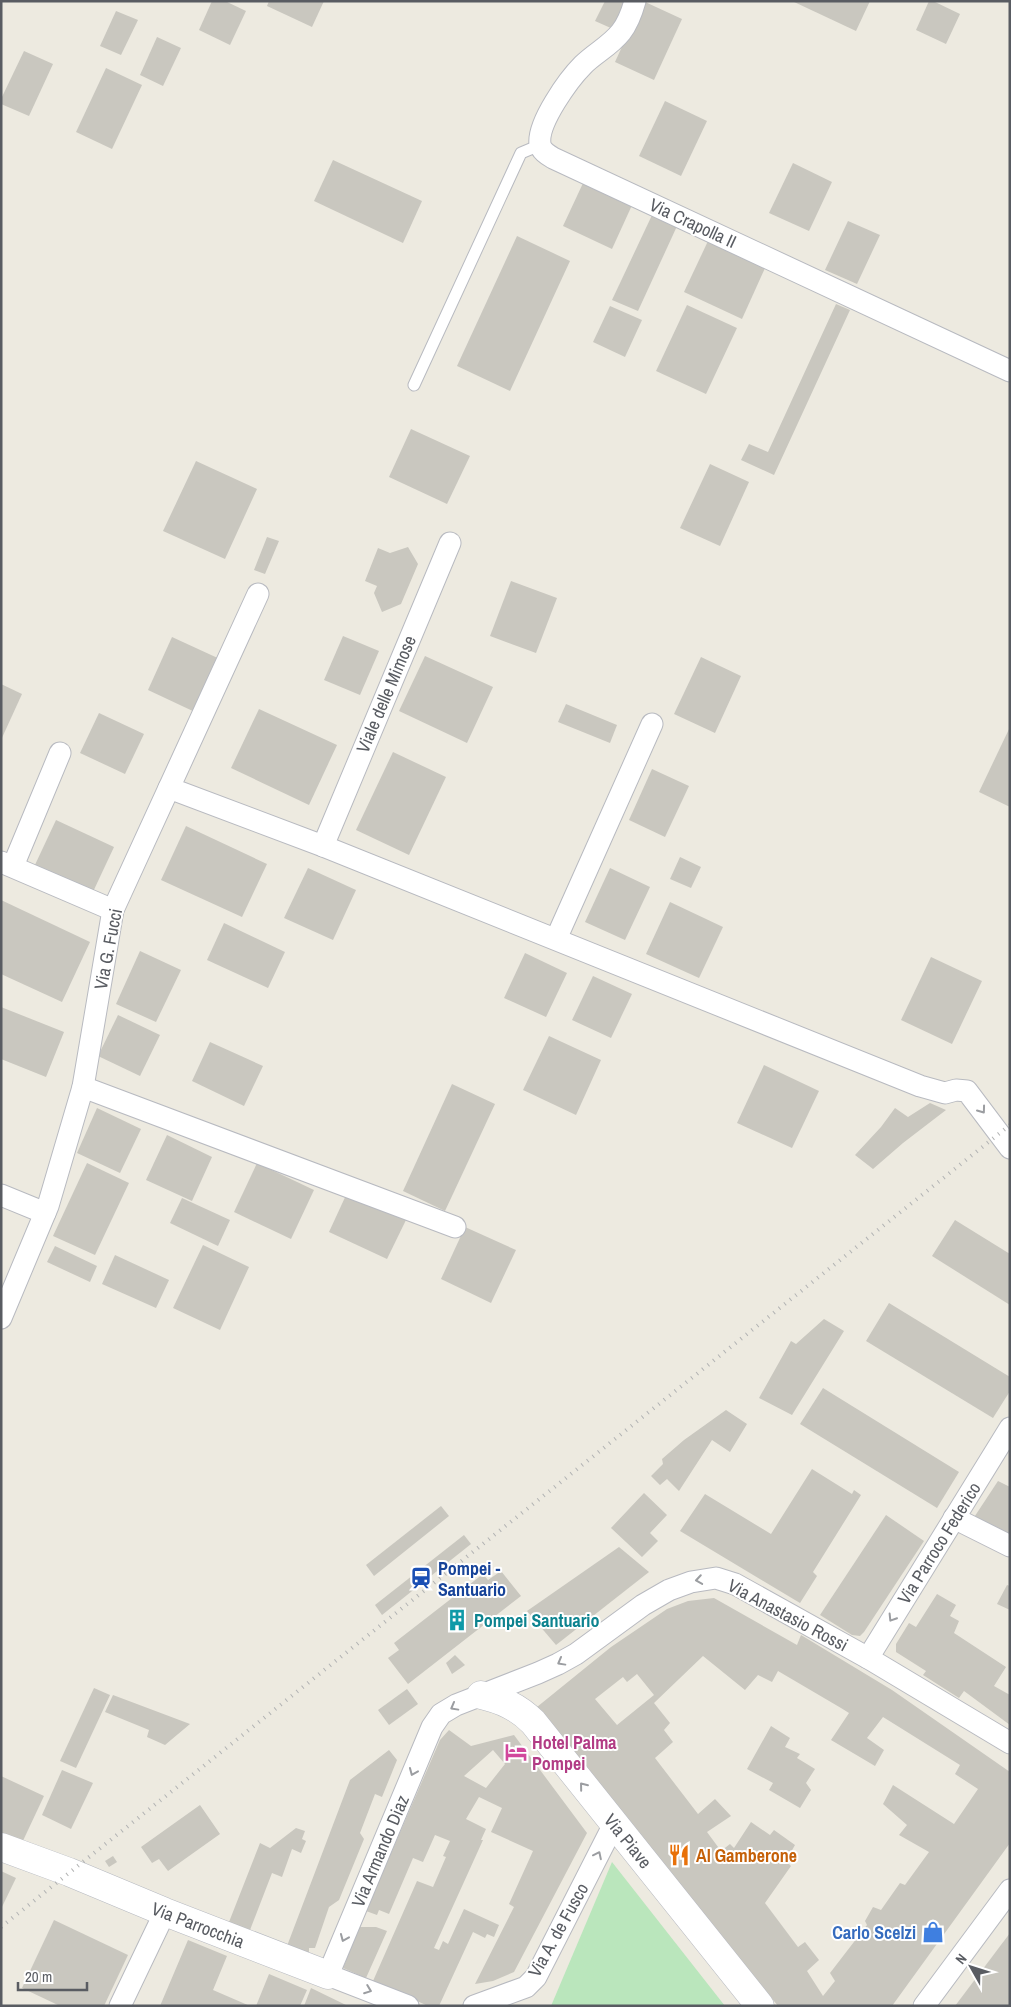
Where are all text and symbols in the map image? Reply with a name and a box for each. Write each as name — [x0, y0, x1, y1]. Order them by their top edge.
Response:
street label: Via Crapolla II — [645, 192, 741, 254]
street label: Viale delle Mimose — [350, 631, 422, 757]
street label: Via G. Fucci — [88, 906, 128, 992]
one-way arrow — [976, 1104, 984, 1113]
street label: Via Parroco Federico — [891, 1477, 987, 1609]
place label: Pompei - Santuario — [438, 1556, 506, 1602]
station icon: Pompei - Santuario — [408, 1565, 434, 1591]
street label: Via Anastasio Rossi — [724, 1573, 852, 1657]
one-way arrow — [695, 1575, 704, 1585]
building icon: Pompei Santuario — [444, 1607, 470, 1633]
place label: Pompei Santuario — [474, 1608, 600, 1633]
one-way arrow — [889, 1613, 899, 1622]
one-way arrow — [557, 1656, 566, 1666]
one-way arrow — [450, 1701, 459, 1711]
place label: Hotel Palma Pompei — [532, 1730, 617, 1776]
hotel icon: Hotel Palma Pompei — [503, 1739, 529, 1765]
one-way arrow — [409, 1767, 419, 1775]
one-way arrow — [580, 1782, 589, 1791]
street label: Via Armando Diaz — [345, 1791, 415, 1911]
street label: Via Piave — [598, 1808, 658, 1874]
restaurant icon: Al Gamberone — [666, 1842, 692, 1868]
place label: Al Gamberone — [696, 1843, 797, 1868]
one-way arrow — [592, 1852, 602, 1861]
street label: Via A. de Fusco — [522, 1878, 594, 1982]
street label: Via Parrocchia — [148, 1896, 248, 1954]
shop icon: Carlo Scelzi — [920, 1919, 946, 1945]
place label: Carlo Scelzi — [832, 1920, 916, 1945]
one-way arrow — [339, 1933, 350, 1942]
north arrow — [946, 1942, 996, 1992]
text: N — [951, 1950, 971, 1968]
scale bar — [18, 1960, 86, 1992]
text: 20 m — [25, 1966, 52, 1987]
one-way arrow — [363, 1984, 372, 1995]

